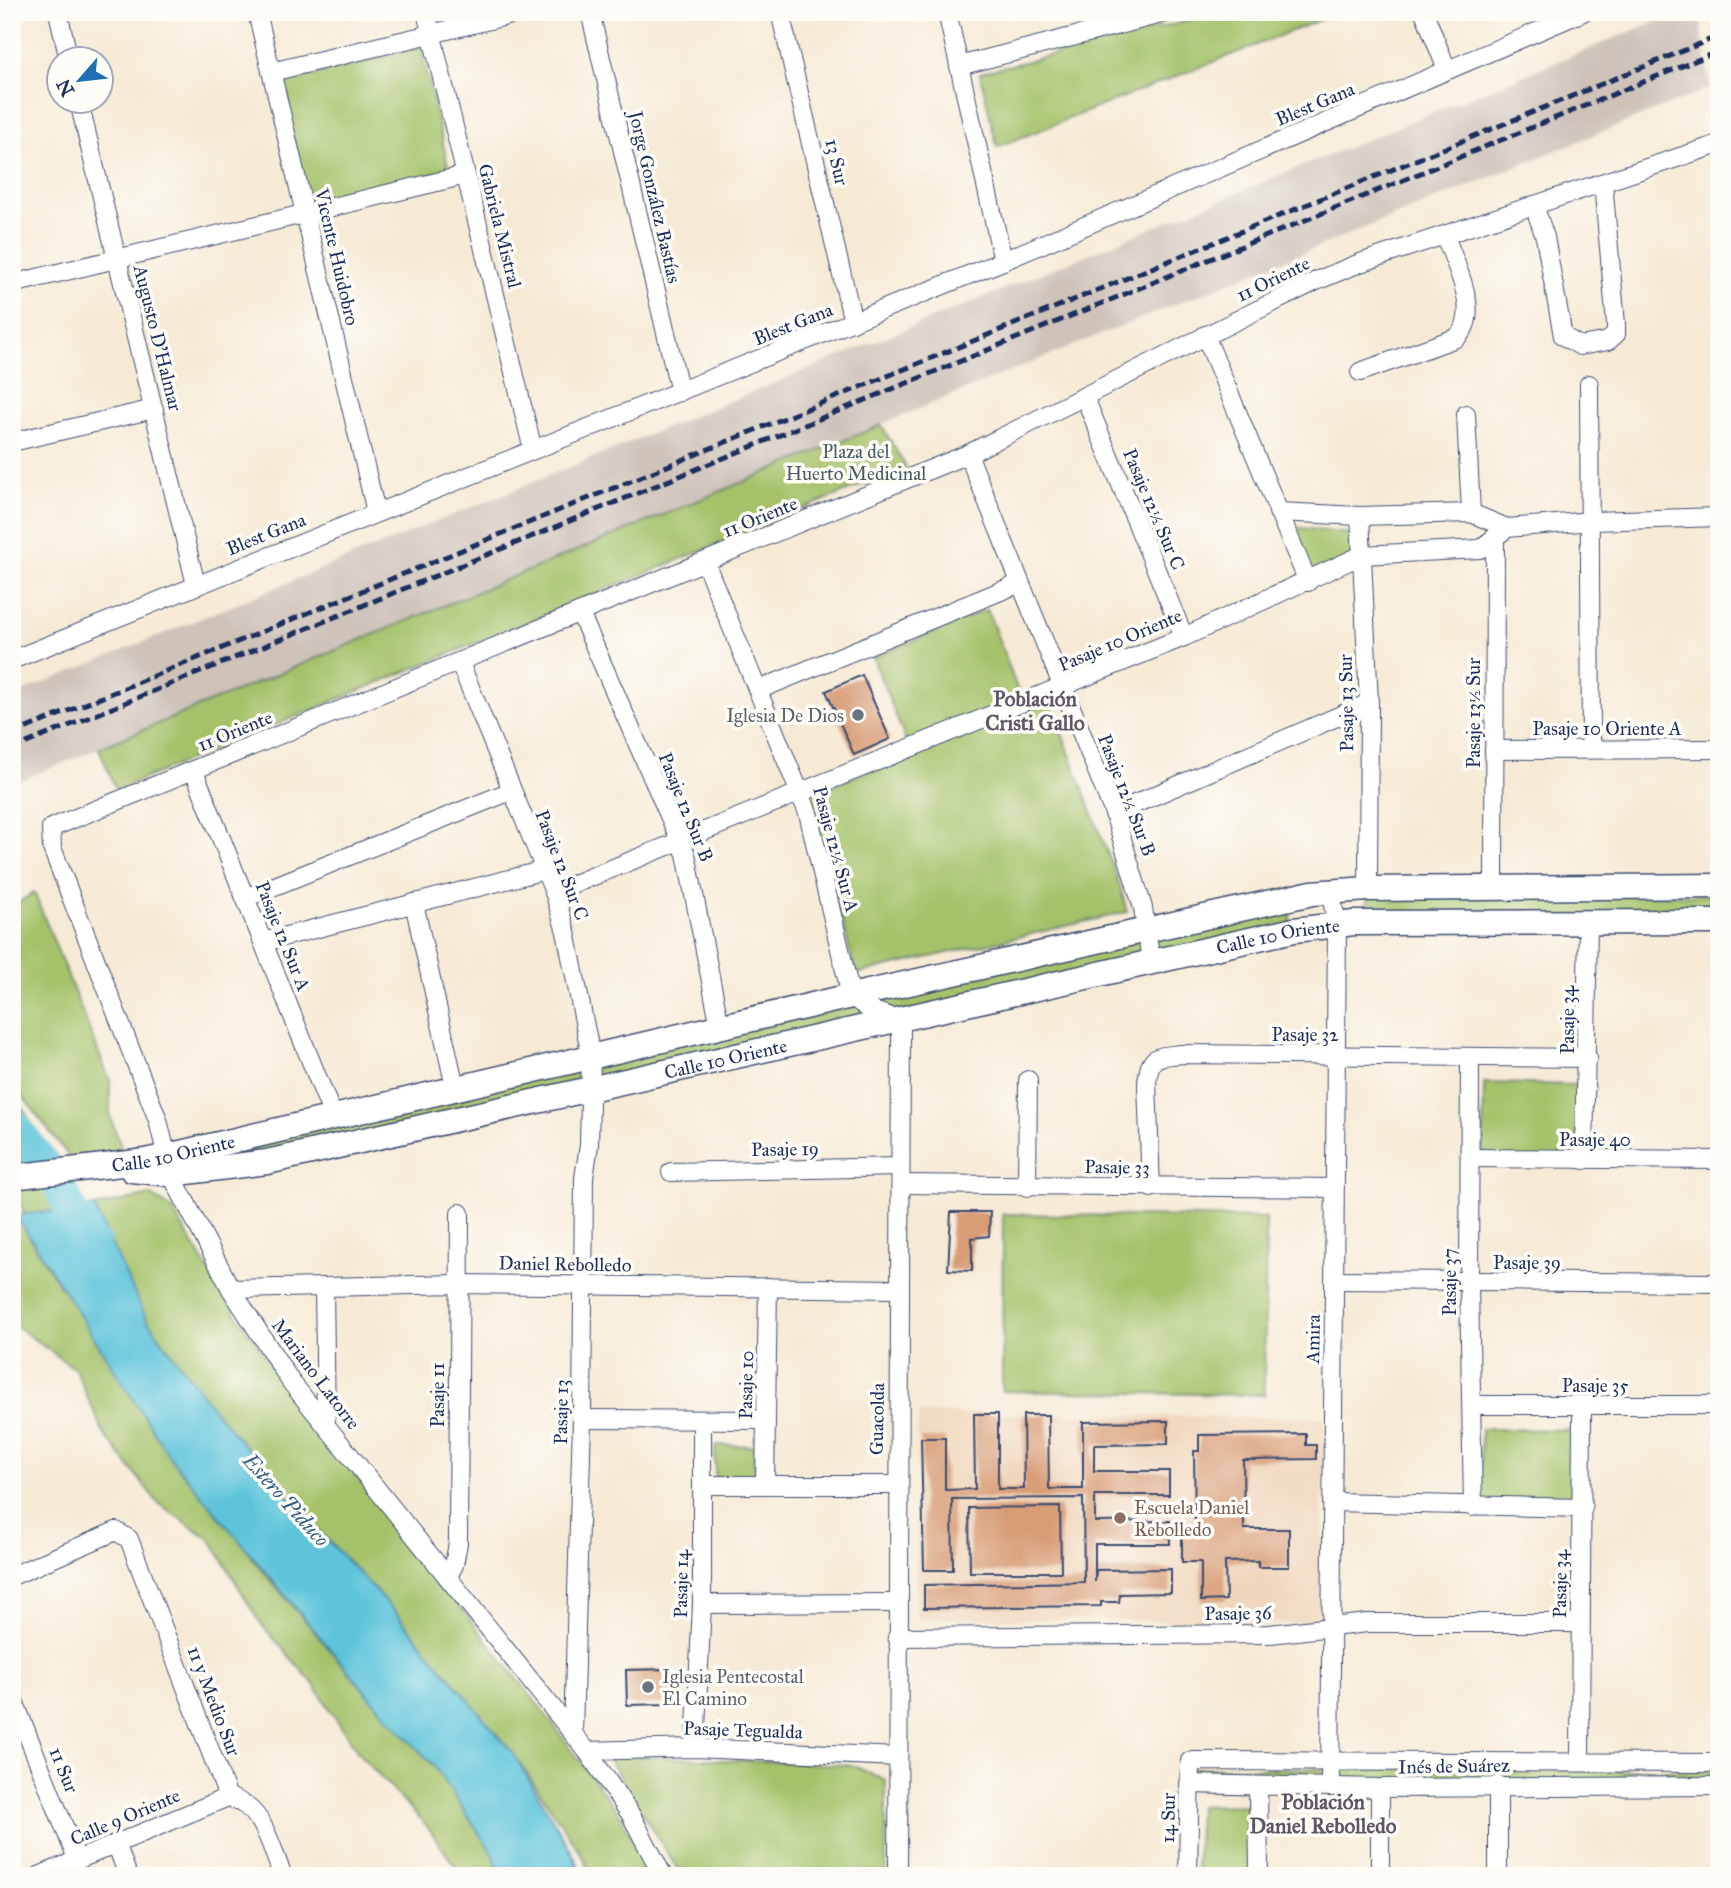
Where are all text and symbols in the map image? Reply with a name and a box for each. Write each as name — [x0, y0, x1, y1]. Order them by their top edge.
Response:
north arrow — [46, 46, 116, 116]
text: N — [51, 75, 79, 100]
street label: Blest Gana — [1272, 77, 1359, 131]
street label: Jorge González Bastías — [623, 107, 686, 286]
street label: 13 Sur — [820, 136, 854, 189]
street label: Gabriela Mistral — [473, 161, 527, 291]
street label: Vicente Huidobro — [310, 185, 364, 328]
street label: 11 Oriente — [1233, 251, 1313, 307]
street label: Augusto D'Halmar — [128, 262, 187, 415]
street label: Blest Gana — [750, 297, 837, 350]
park label: Plaza del Huerto Medicinal — [786, 440, 927, 485]
street label: Pasaje 12½ Sur C — [1118, 445, 1190, 573]
street label: 11 Oriente — [719, 492, 801, 542]
street label: Blest Gana — [223, 507, 310, 560]
street label: Pasaje 10 Oriente — [1055, 604, 1185, 676]
street label: Pasaje 13 Sur — [1334, 653, 1358, 752]
street label: Pasaje 13½ Sur — [1462, 657, 1485, 768]
district label: Población Cristi Gallo — [985, 686, 1085, 736]
place label: Iglesia De Dios — [726, 704, 844, 728]
street label: 11 Oriente — [194, 706, 276, 756]
marker: Iglesia De Dios — [850, 707, 866, 723]
street label: Pasaje 10 Oriente A — [1532, 717, 1682, 740]
street label: Pasaje 12½ Sur B — [1093, 731, 1161, 859]
street label: Pasaje 12 Sur B — [654, 749, 718, 865]
street label: Pasaje 12½ Sur A — [808, 784, 864, 915]
street label: Pasaje 12 Sur C — [530, 807, 594, 923]
street label: Pasaje 12 Sur A — [251, 878, 315, 994]
street label: Calle 10 Oriente — [1214, 913, 1341, 959]
street label: Pasaje 34 — [1556, 985, 1579, 1054]
street label: Pasaje 32 — [1271, 1023, 1339, 1046]
street label: Calle 10 Oriente — [662, 1033, 789, 1083]
street label: Pasaje 40 — [1559, 1128, 1631, 1151]
street label: Calle 10 Oriente — [110, 1129, 237, 1177]
street label: Pasaje 19 — [751, 1137, 819, 1161]
street label: Pasaje 33 — [1084, 1155, 1150, 1179]
street label: Pasaje 37 — [1438, 1248, 1461, 1316]
street label: Daniel Rebolledo — [498, 1251, 632, 1277]
street label: Pasaje 39 — [1493, 1251, 1561, 1274]
street label: Amira — [1301, 1313, 1325, 1365]
street label: Mariano Latorre — [267, 1314, 365, 1434]
street label: Pasaje 10 — [734, 1350, 758, 1420]
street label: Pasaje 11 — [426, 1362, 449, 1428]
street label: Pasaje 35 — [1562, 1374, 1628, 1397]
street label: Pasaje 13 — [549, 1379, 573, 1445]
street label: Guacolda — [865, 1382, 889, 1455]
water label: Estero Piduco — [237, 1447, 335, 1552]
place label: Escuela Daniel Rebolledo — [1134, 1496, 1250, 1541]
marker: Escuela Daniel Rebolledo — [1112, 1510, 1128, 1526]
street label: Pasaje 14 — [669, 1549, 693, 1618]
street label: Pasaje 34 — [1548, 1549, 1572, 1618]
street label: Pasaje 36 — [1204, 1601, 1273, 1625]
street label: 11 y Medio Sur — [182, 1643, 246, 1760]
place label: Iglesia Pentecostal El Camino — [662, 1665, 805, 1710]
marker: Iglesia Pentecostal El Camino — [640, 1679, 656, 1695]
street label: Pasaje Tegualda — [683, 1716, 804, 1745]
street label: 11 Sur — [44, 1744, 84, 1797]
street label: Inés de Suárez — [1398, 1754, 1510, 1778]
street label: Calle 9 Oriente — [67, 1784, 183, 1850]
district label: Población Daniel Rebolledo — [1250, 1789, 1397, 1839]
street label: 14 Sur — [1156, 1792, 1180, 1843]

